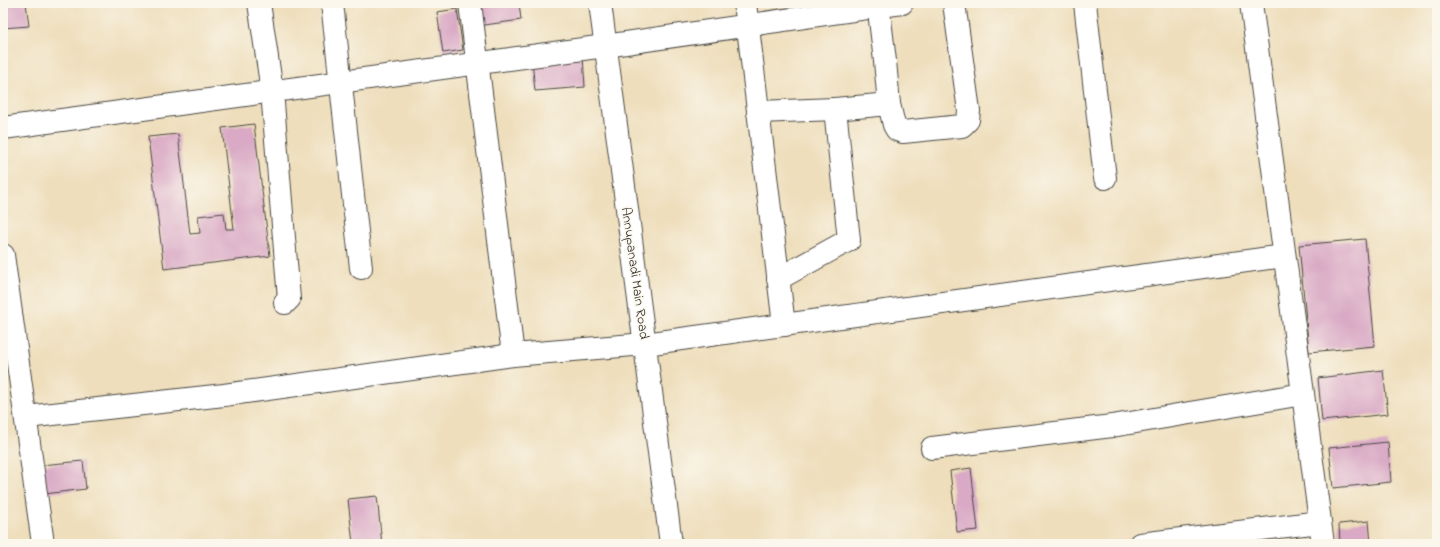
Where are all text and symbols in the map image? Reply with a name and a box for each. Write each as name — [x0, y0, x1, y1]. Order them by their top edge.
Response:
street label: Annupanadi Main Road — [615, 206, 654, 341]

